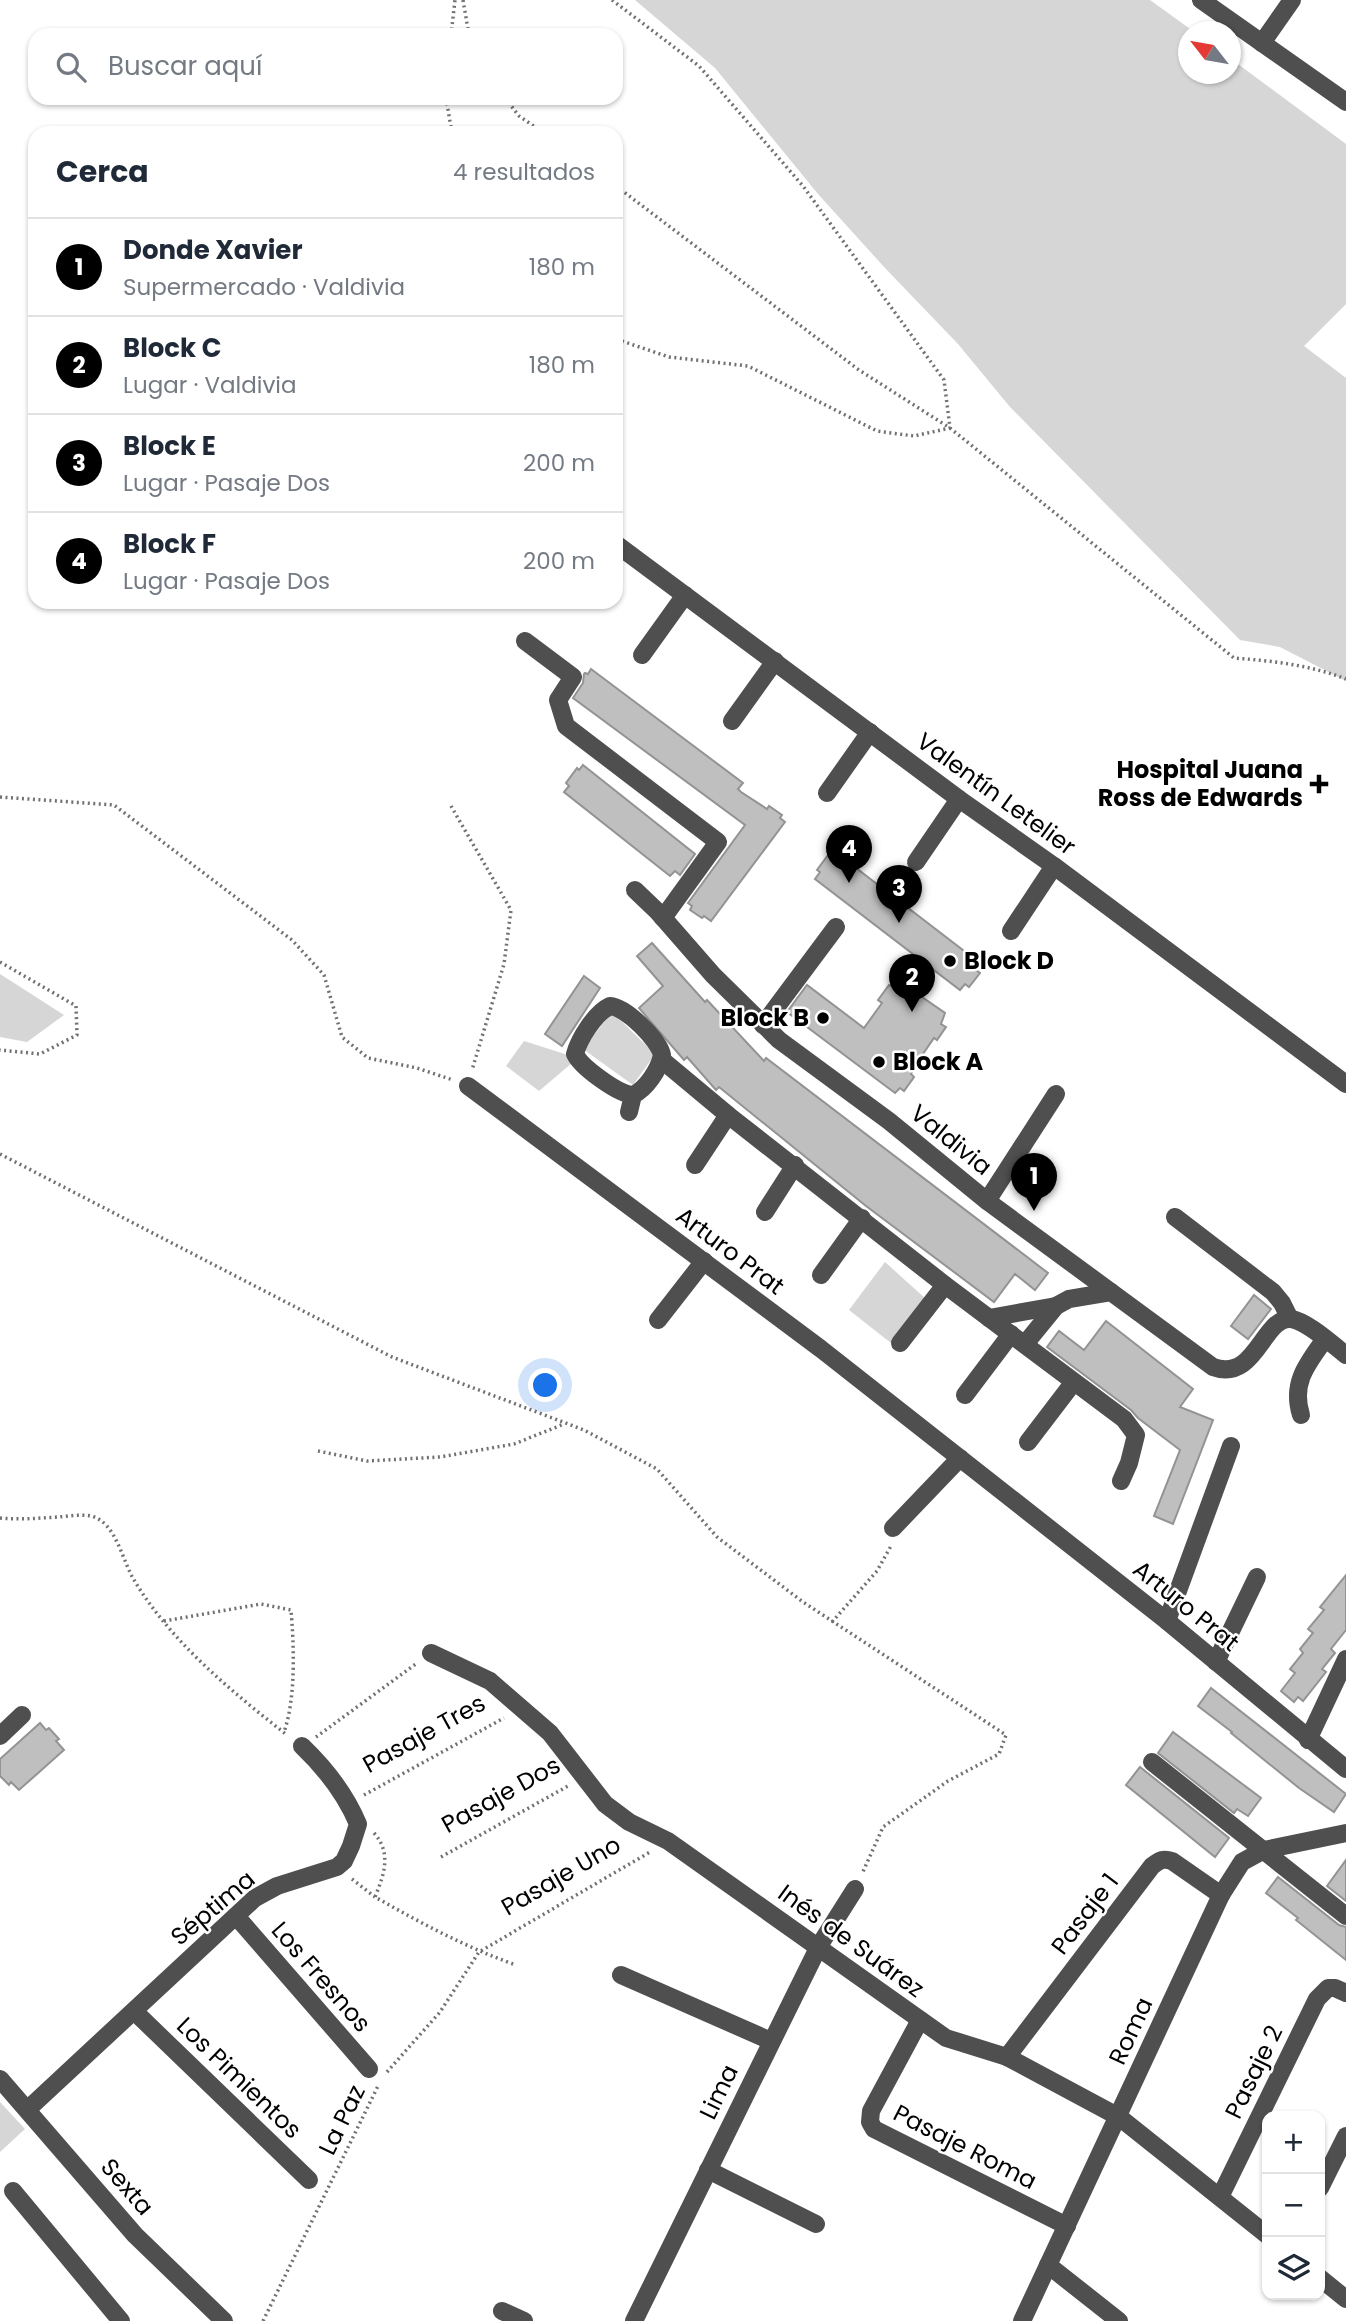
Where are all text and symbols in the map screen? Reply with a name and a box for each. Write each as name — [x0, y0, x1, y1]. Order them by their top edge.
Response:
north arrow — [1178, 21, 1241, 84]
search box — [28, 28, 623, 105]
icon: search — [52, 48, 90, 86]
text: Buscar aquí — [108, 48, 262, 84]
text: Cerca — [56, 150, 149, 193]
text: 4 resultados — [453, 156, 595, 188]
text: Donde Xavier — [123, 232, 303, 268]
text: 1 — [75, 251, 83, 283]
text: 180 m — [529, 251, 595, 283]
text: Supermercado · Valdivia — [123, 271, 405, 303]
text: Block C — [123, 330, 222, 366]
text: 2 — [72, 349, 86, 381]
text: 180 m — [529, 349, 595, 381]
text: Lugar · Valdivia — [123, 369, 297, 401]
text: Block E — [123, 428, 216, 464]
text: 3 — [72, 447, 86, 479]
text: 200 m — [523, 447, 595, 479]
text: Lugar · Pasaje Dos — [123, 467, 330, 499]
text: Block F — [123, 526, 216, 562]
text: 4 — [71, 545, 87, 577]
text: 200 m — [523, 545, 595, 577]
text: Lugar · Pasaje Dos — [123, 565, 330, 597]
street label: Valentín Letelier — [910, 725, 1083, 863]
place label: Hospital Juana Ross de Edwards — [1098, 753, 1303, 814]
marker: Hospital Juana Ross de Edwards — [1309, 774, 1329, 794]
pin: 4 — [826, 825, 872, 883]
pin: 3 — [876, 865, 922, 923]
place label: Block D — [964, 944, 1054, 977]
marker: Block D — [942, 953, 958, 969]
pin: 2 — [889, 954, 935, 1012]
place label: Block B — [721, 1001, 809, 1034]
marker: Block B — [815, 1010, 831, 1026]
place label: Block A — [893, 1045, 984, 1078]
marker: Block A — [871, 1054, 887, 1070]
street label: Valdivia — [904, 1097, 999, 1183]
pin: 1 — [1011, 1153, 1057, 1211]
street label: Arturo Prat — [669, 1199, 791, 1302]
your location — [528, 1368, 562, 1402]
street label: Arturo Prat — [1126, 1553, 1246, 1659]
street label: Pasaje Tres — [357, 1686, 491, 1781]
street label: Pasaje Dos — [435, 1748, 566, 1841]
street label: Pasaje Uno — [495, 1828, 627, 1923]
street label: Séptima — [163, 1863, 262, 1953]
street label: Pasaje 1 — [1043, 1866, 1126, 1961]
street label: Inés de Suárez — [772, 1876, 931, 2005]
street label: Los Fresnos — [264, 1914, 379, 2039]
street label: Roma — [1101, 1992, 1160, 2070]
street label: Los Pimientos — [170, 2010, 309, 2146]
street label: Pasaje 2 — [1217, 2020, 1290, 2124]
street label: Lima — [691, 2059, 746, 2125]
street label: La Paz — [310, 2079, 373, 2160]
street label: Pasaje Roma — [888, 2096, 1043, 2197]
map controls — [1262, 2111, 1325, 2300]
button: + — [1262, 2111, 1325, 2174]
street label: Sexta — [93, 2151, 161, 2222]
button: − — [1262, 2174, 1325, 2237]
button: layers — [1262, 2237, 1325, 2300]

